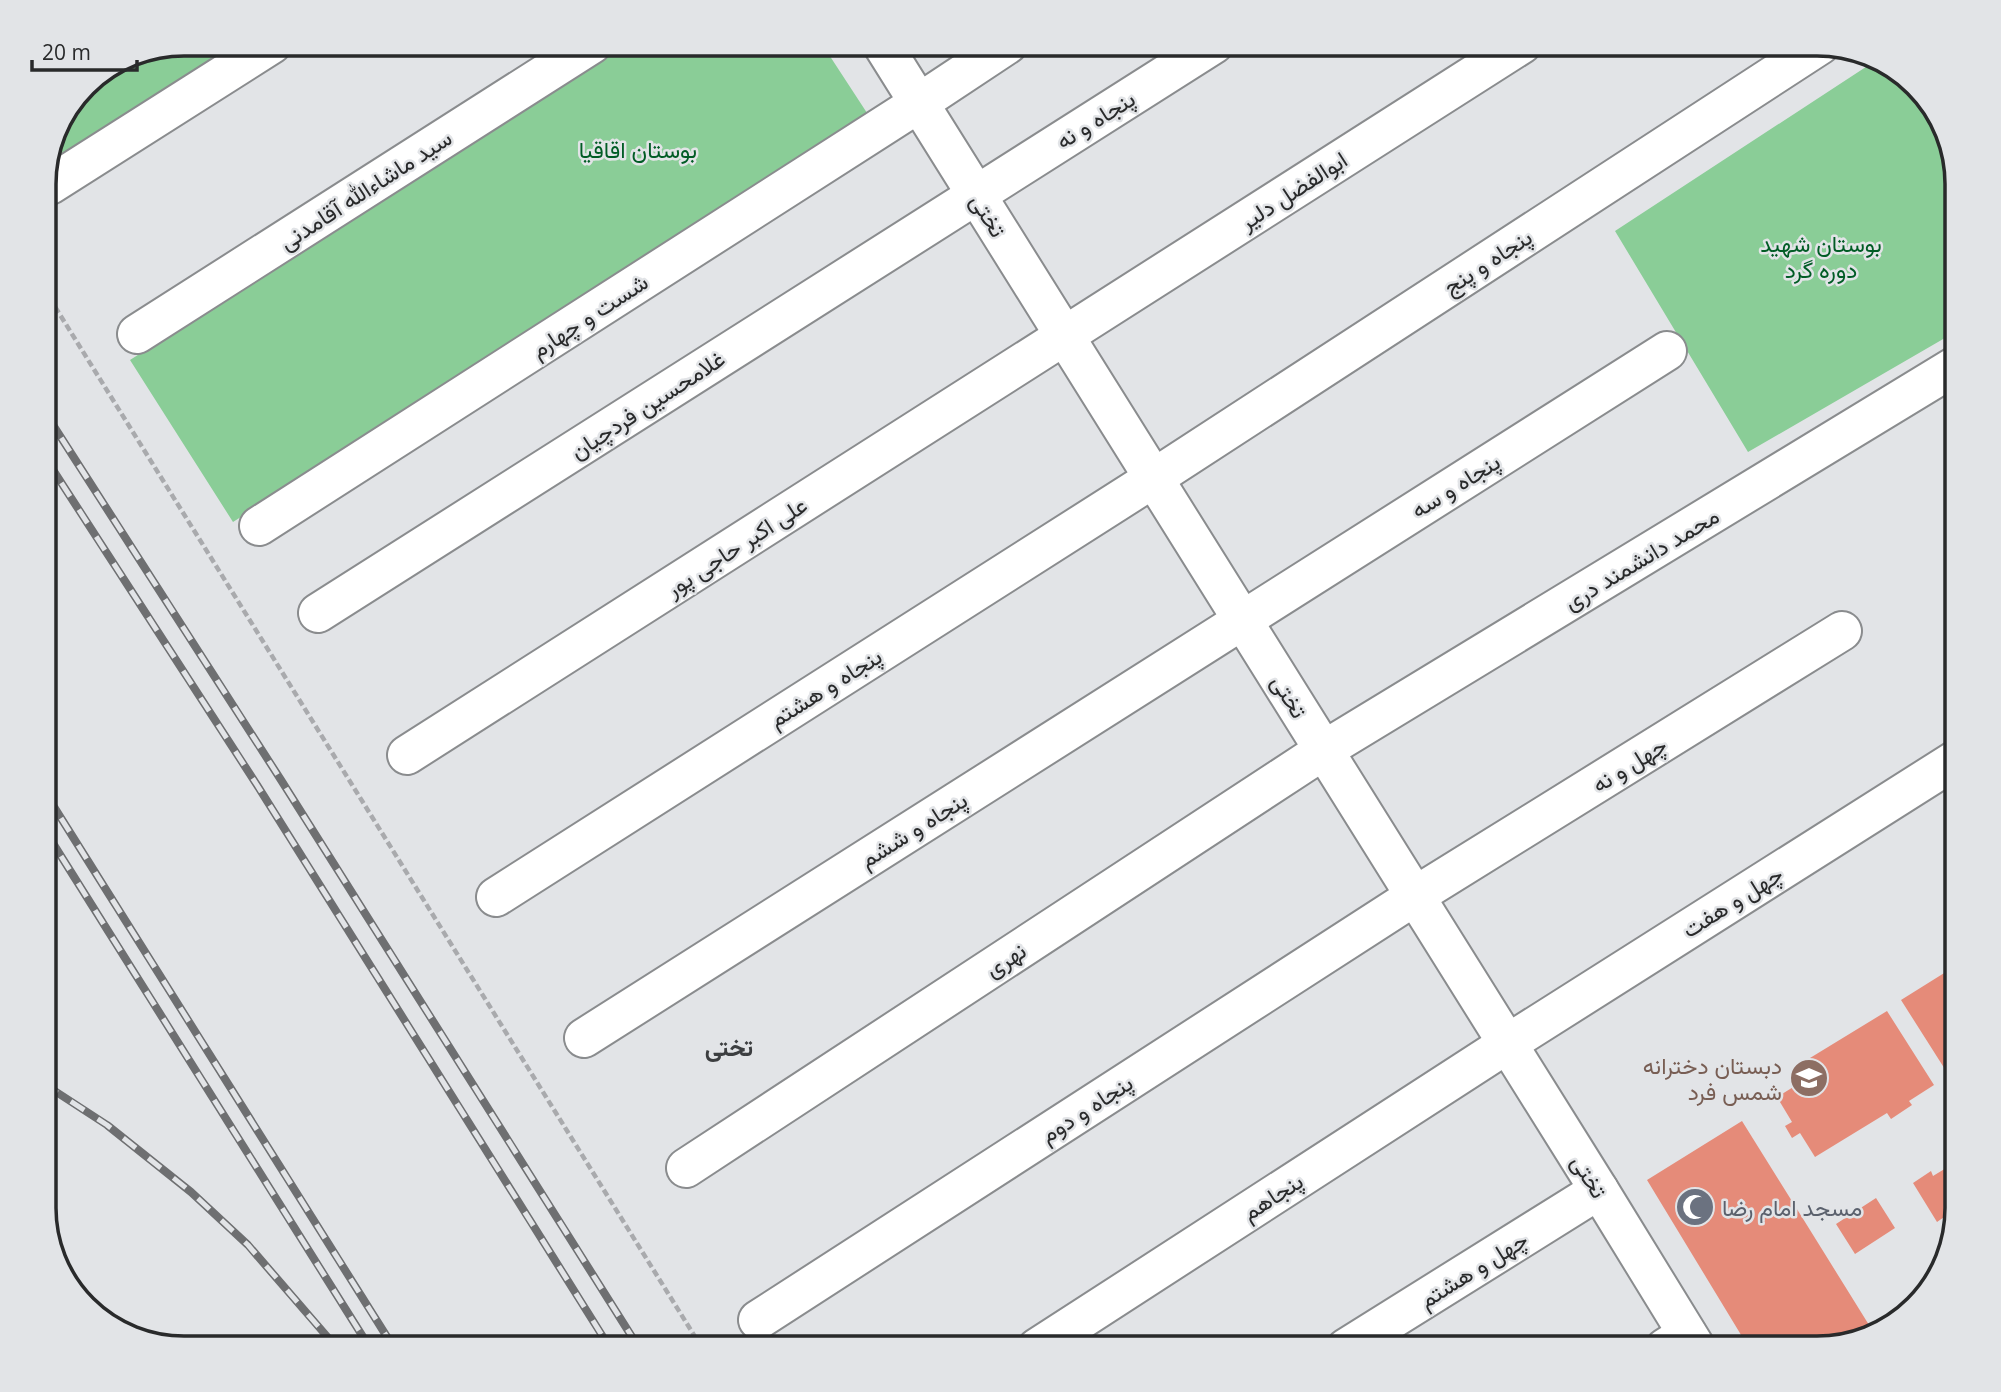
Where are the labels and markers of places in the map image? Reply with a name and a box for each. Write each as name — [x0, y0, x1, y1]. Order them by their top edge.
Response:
place label: دبستان دخترانه شمس فرد — [1643, 1049, 1782, 1107]
school or university icon: دبستان دخترانه شمس فرد — [1788, 1057, 1830, 1099]
mosque icon: مسجد امام رضا — [1674, 1186, 1716, 1228]
place label: مسجد امام رضا — [1722, 1191, 1862, 1223]

